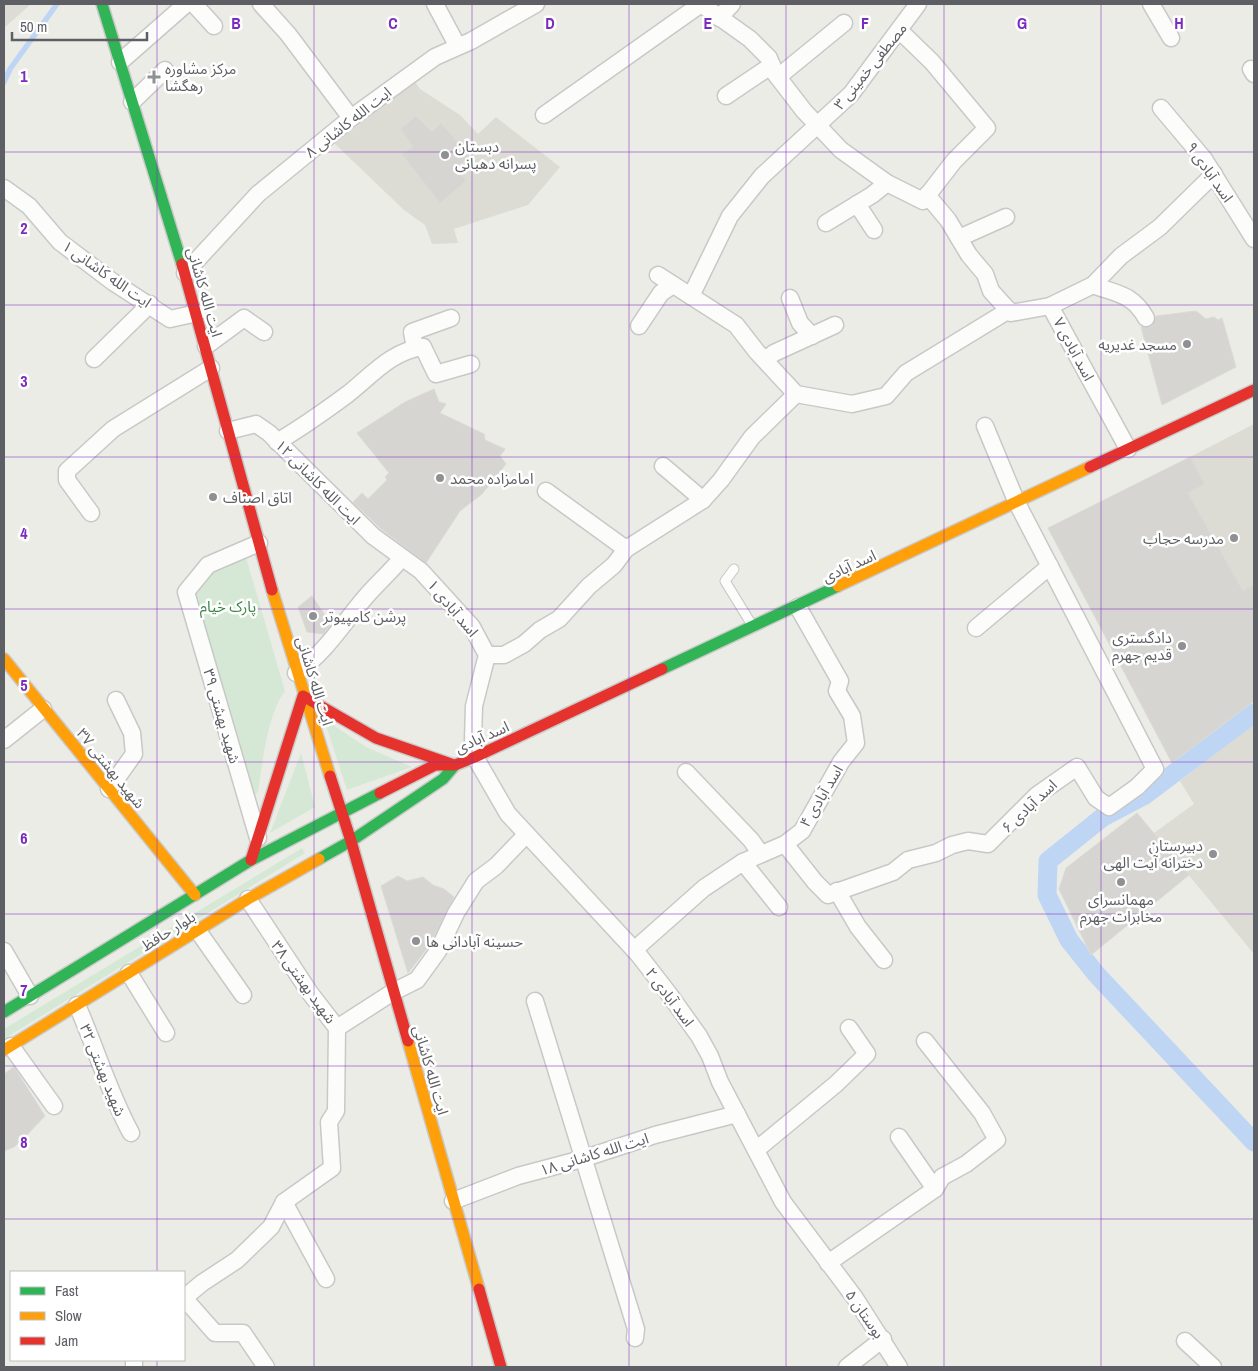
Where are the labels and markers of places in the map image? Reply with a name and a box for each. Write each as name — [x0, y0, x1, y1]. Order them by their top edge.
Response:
place label: مرکز مشاوره رهگشا — [165, 58, 236, 96]
marker: مرکز مشاوره رهگشا — [147, 70, 161, 84]
place label: دبستان پسرانه دهبانی — [455, 136, 536, 174]
marker: دبستان پسرانه دهبانی — [439, 149, 451, 161]
place label: مسجد غدیریه — [1098, 334, 1177, 355]
marker: مسجد غدیریه — [1181, 338, 1193, 350]
place label: امامزاده محمد — [450, 468, 534, 489]
marker: امامزاده محمد — [434, 472, 446, 484]
place label: اتاق اصناف — [223, 487, 292, 508]
marker: اتاق اصناف — [207, 491, 219, 503]
place label: مدرسه حجاب — [1143, 528, 1224, 549]
marker: مدرسه حجاب — [1228, 532, 1240, 544]
place label: پرشن کامپیوتر — [322, 606, 406, 627]
marker: پرشن کامپیوتر — [307, 610, 319, 622]
place label: دادگستری قدیم جهرم — [1112, 627, 1172, 666]
marker: دادگستری قدیم جهرم — [1176, 640, 1188, 652]
place label: دبیرستان دخترانه آیت الهی — [1104, 835, 1203, 873]
marker: دبیرستان دخترانه آیت الهی — [1207, 848, 1219, 860]
marker: مهمانسرای مخابرات جهرم — [1115, 876, 1127, 888]
place label: مهمانسرای مخابرات جهرم — [1080, 889, 1162, 928]
place label: حسینه آبادانی ها — [426, 931, 523, 952]
marker: حسینه آبادانی ها — [410, 935, 422, 947]

